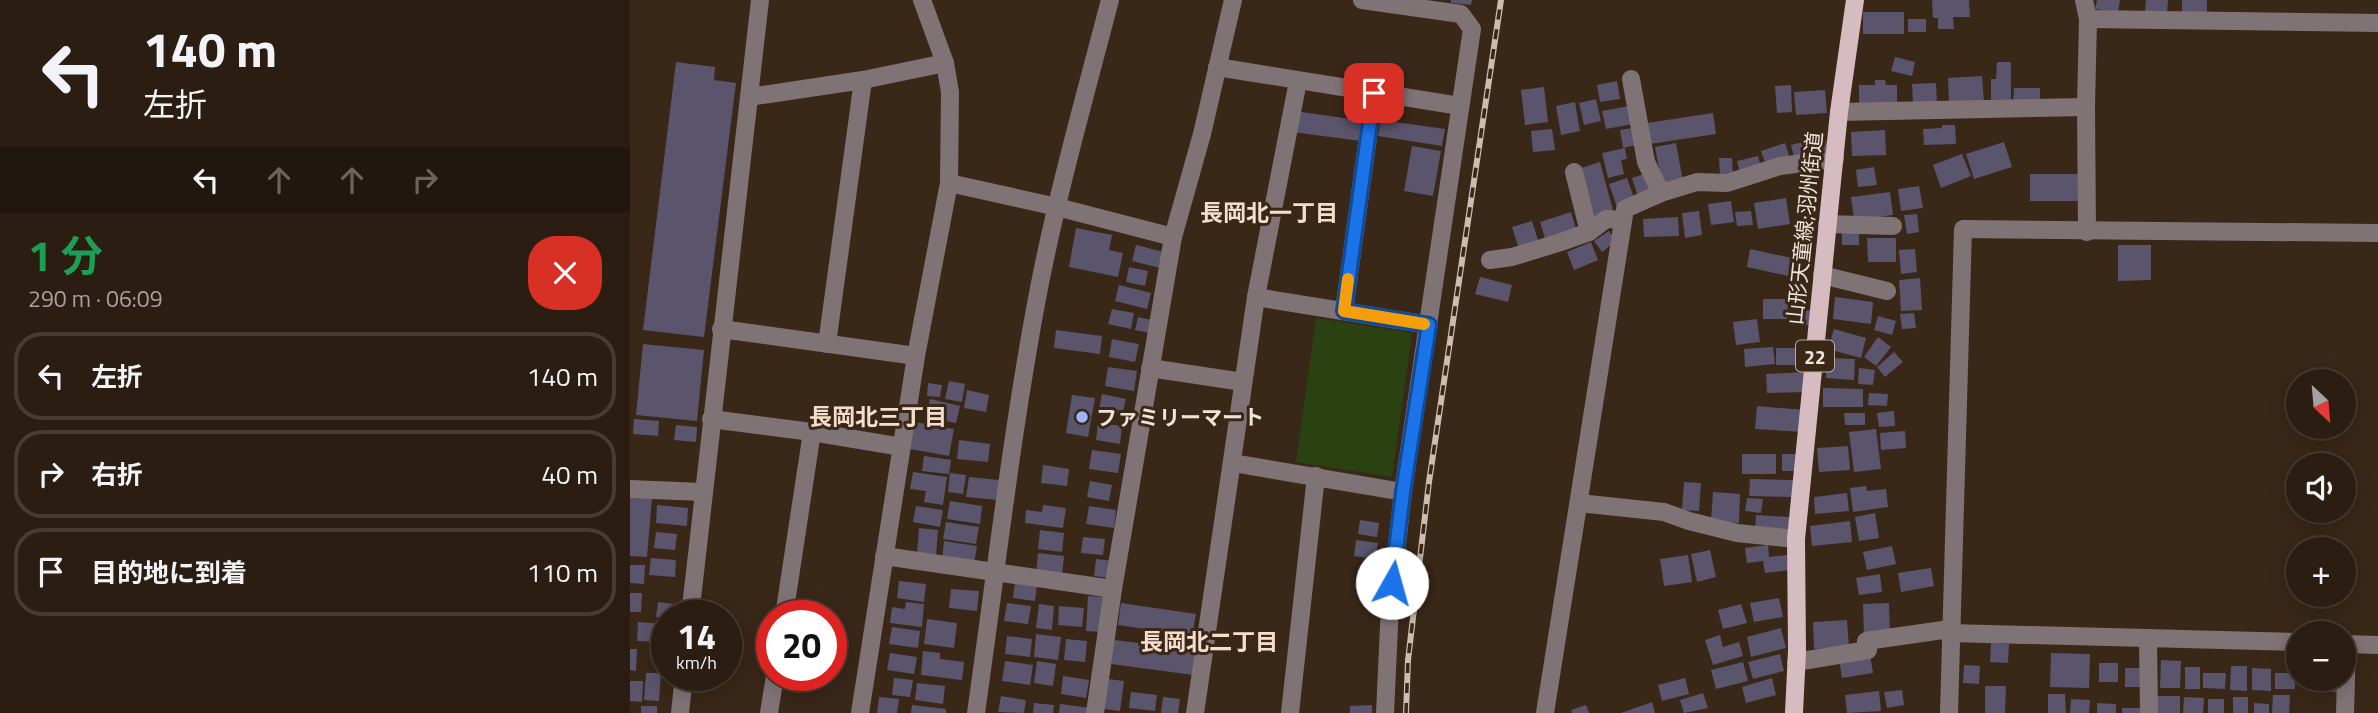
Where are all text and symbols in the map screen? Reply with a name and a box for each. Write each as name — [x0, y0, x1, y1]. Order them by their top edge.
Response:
text: 140 m — [143, 11, 277, 86]
icon: left — [28, 28, 119, 119]
pin — [1344, 63, 1404, 123]
icon: arrive — [1355, 74, 1393, 112]
text: 左折 — [143, 80, 207, 128]
street label: 山形天童線;羽州街道 — [1778, 130, 1830, 326]
icon: left — [187, 161, 225, 199]
icon: ahead — [260, 161, 298, 199]
icon: ahead — [333, 161, 371, 199]
icon: right — [406, 161, 444, 199]
district label: 長岡北一丁目 — [1200, 195, 1338, 230]
text: 1 分 — [28, 223, 103, 287]
button: close — [528, 236, 602, 310]
text: 290 m · 06:09 — [28, 281, 163, 316]
road number: 22 — [1796, 340, 1834, 372]
icon: left — [32, 357, 70, 395]
text: 左折 — [91, 357, 143, 396]
text: 140 m — [527, 357, 598, 396]
north arrow — [2286, 369, 2356, 439]
map controls — [2286, 369, 2356, 691]
district label: 長岡北三丁目 — [809, 399, 947, 434]
place label: ファミリーマート — [1096, 401, 1264, 433]
marker: ファミリーマート — [1074, 409, 1090, 425]
button: sound — [2286, 453, 2356, 523]
icon: right — [32, 455, 70, 493]
text: 右折 — [91, 455, 143, 494]
text: 40 m — [541, 455, 598, 494]
button: + — [2286, 537, 2356, 607]
position arrow — [1355, 546, 1429, 620]
icon: arrive — [32, 553, 70, 591]
text: 目的地に到着 — [91, 553, 247, 592]
text: 110 m — [527, 553, 598, 592]
speed limit sign: 20 — [756, 600, 847, 691]
text: 14 — [677, 609, 716, 663]
button: − — [2286, 621, 2356, 691]
district label: 長岡北二丁目 — [1140, 624, 1278, 659]
text: km/h — [676, 649, 717, 676]

